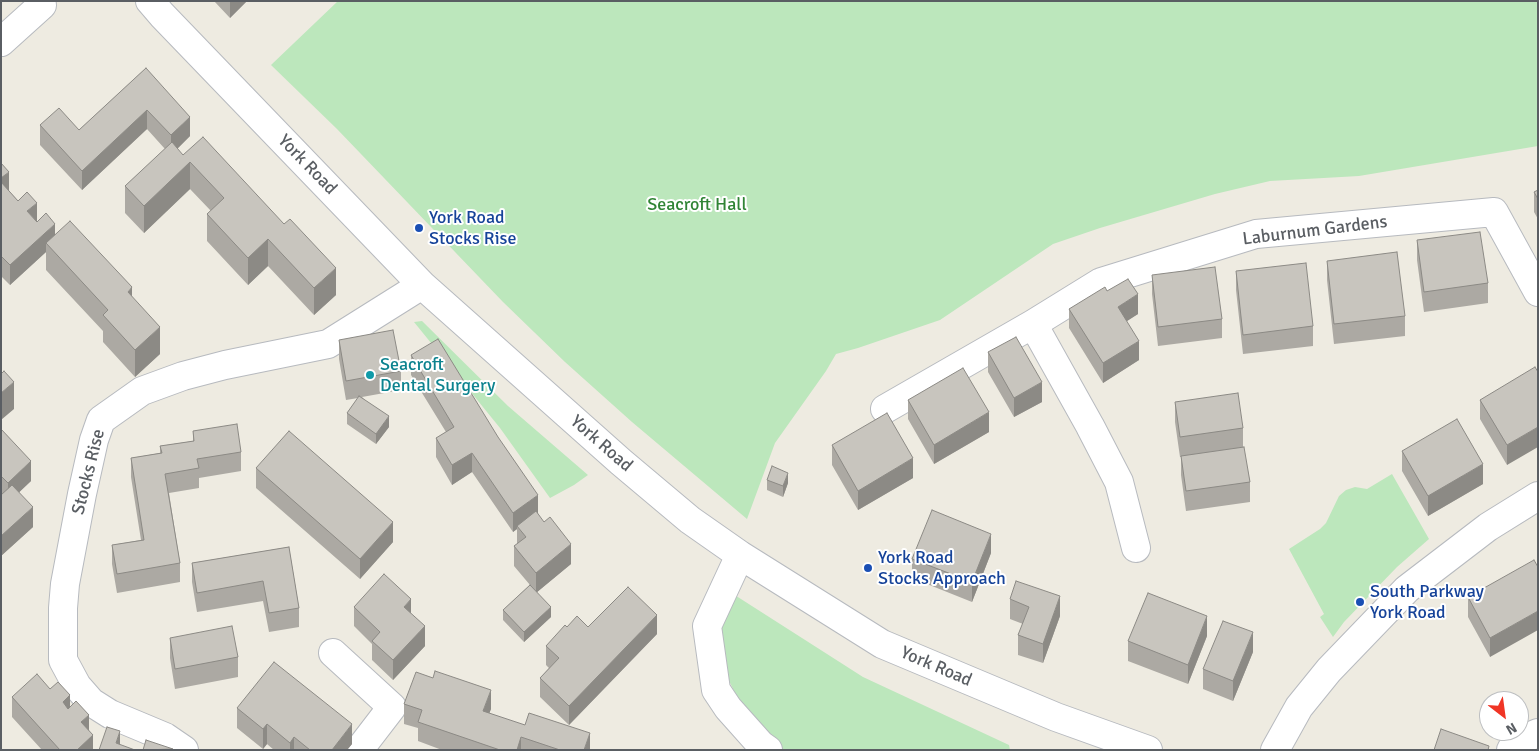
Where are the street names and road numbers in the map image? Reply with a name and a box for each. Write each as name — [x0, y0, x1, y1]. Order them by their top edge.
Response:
street label: York Road — [273, 130, 341, 200]
street label: Laburnum Gardens — [1241, 211, 1389, 251]
street label: York Road — [565, 411, 637, 477]
street label: Stocks Rise — [68, 427, 110, 517]
street label: York Road — [897, 642, 975, 692]

